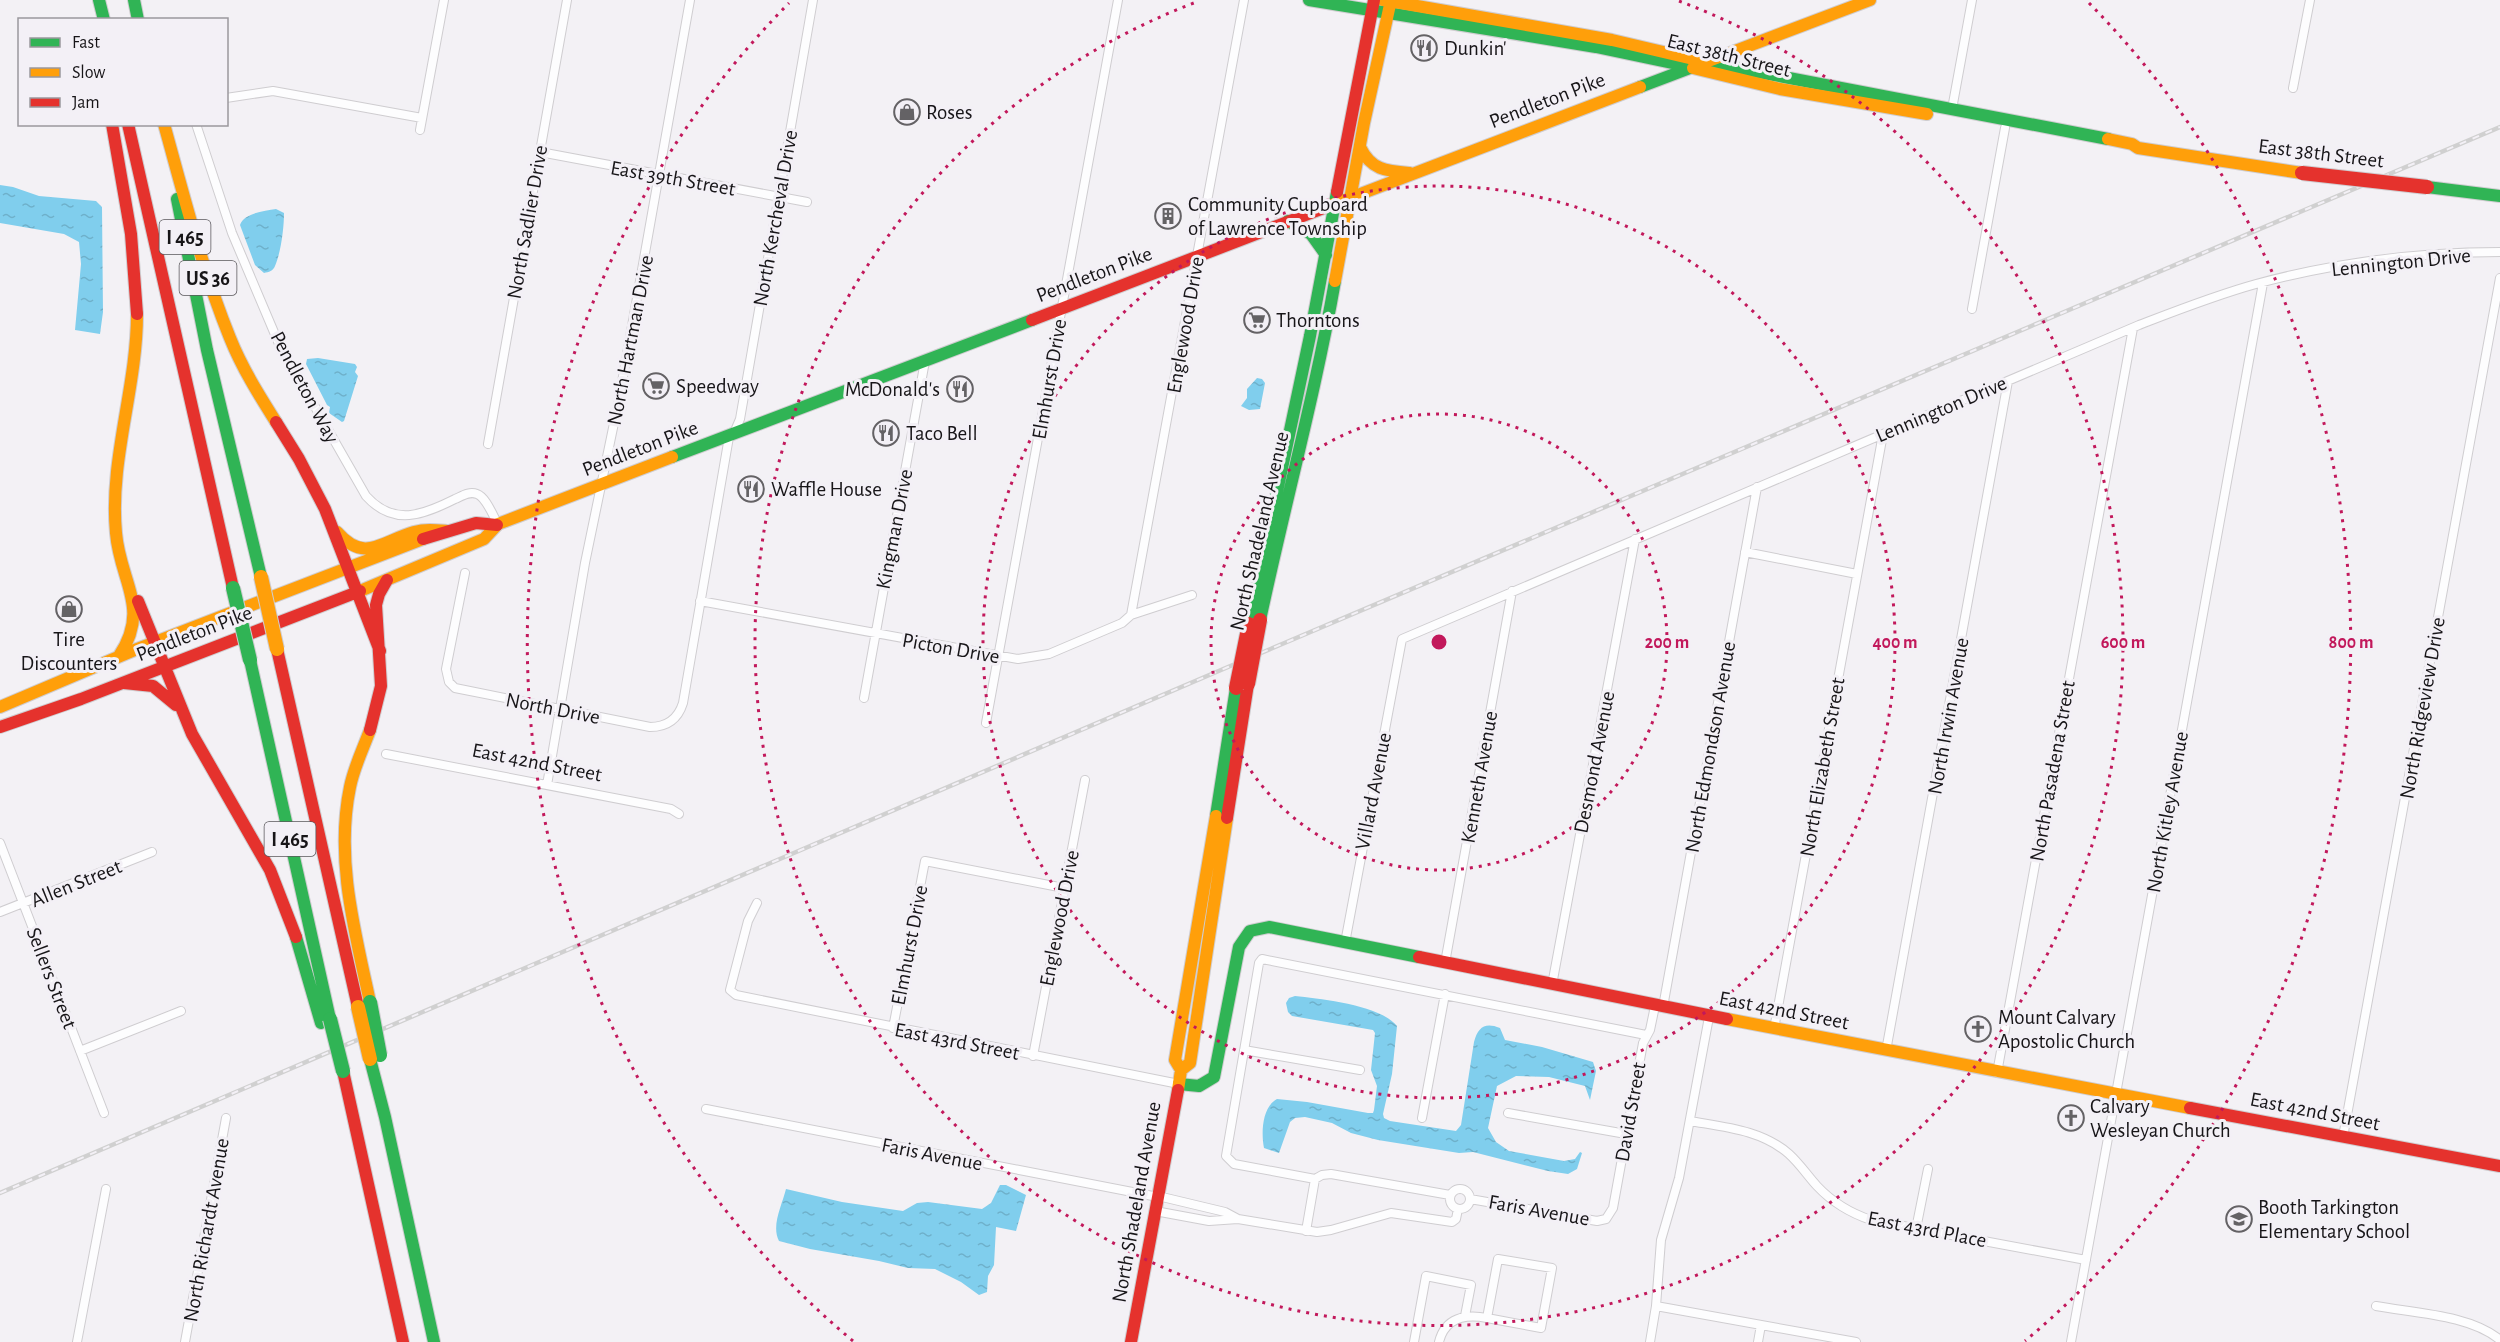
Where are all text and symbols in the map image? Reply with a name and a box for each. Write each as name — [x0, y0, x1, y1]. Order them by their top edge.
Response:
legend — [18, 18, 228, 126]
street label: East 38th Street — [1665, 30, 1793, 81]
restaurant icon: Dunkin' — [1409, 33, 1439, 63]
text: Fast — [72, 34, 100, 52]
place label: Dunkin' — [1444, 38, 1507, 59]
text: Slow — [72, 64, 105, 82]
street label: Pendleton Pike — [1486, 69, 1608, 132]
text: Jam — [72, 94, 100, 112]
shop icon: Roses — [892, 97, 922, 127]
place label: Roses — [926, 102, 972, 123]
street label: North Kercheval Drive — [750, 128, 801, 308]
street label: East 38th Street — [2257, 135, 2385, 172]
street label: North Sadlier Drive — [504, 144, 551, 301]
street label: East 39th Street — [609, 157, 737, 200]
place label: Community Cupboard of Lawrence Township — [1188, 194, 1368, 239]
building icon: Community Cupboard of Lawrence Township — [1153, 201, 1183, 231]
road number: I 465 — [160, 220, 210, 254]
street label: Pendleton Pike — [1033, 243, 1155, 306]
street label: Lennington Drive — [2330, 245, 2472, 280]
street label: North Hartman Drive — [604, 253, 657, 427]
street label: Englewood Drive — [1163, 255, 1208, 395]
road number: US 36 — [180, 261, 236, 295]
supermarket icon: Thorntons — [1242, 305, 1272, 335]
place label: Thorntons — [1276, 310, 1360, 331]
street label: Elmhurst Drive — [1029, 317, 1070, 441]
street label: Pendleton Way — [266, 328, 343, 447]
supermarket icon: Speedway — [641, 371, 671, 401]
street label: Lennington Drive — [1873, 372, 2010, 447]
restaurant icon: McDonald's — [945, 374, 975, 404]
place label: Speedway — [676, 376, 759, 397]
place label: McDonald's — [845, 379, 940, 400]
street label: Pendleton Pike — [579, 417, 701, 480]
restaurant icon: Taco Bell — [871, 418, 901, 448]
place label: Taco Bell — [906, 423, 978, 444]
street label: North Shadeland Avenue — [1226, 429, 1293, 633]
street label: Kingman Drive — [873, 467, 916, 591]
restaurant icon: Waffle House — [736, 474, 766, 504]
place label: Waffle House — [771, 479, 882, 500]
shop icon: Tire Discounters — [54, 594, 84, 624]
street label: Pendleton Pike — [133, 602, 255, 665]
street label: North Ridgeview Drive — [2396, 615, 2449, 801]
place label: Tire Discounters — [21, 629, 117, 674]
street label: Picton Drive — [901, 630, 1001, 667]
centre of rings — [1429, 632, 1449, 652]
text: 200 m — [1645, 634, 1689, 652]
text: 400 m — [1872, 634, 1918, 652]
text: 600 m — [2101, 634, 2145, 652]
text: 800 m — [2329, 634, 2373, 652]
street label: North Irwin Avenue — [1924, 636, 1973, 796]
street label: North Edmondson Avenue — [1682, 640, 1739, 854]
street label: North Elizabeth Street — [1796, 676, 1849, 858]
street label: North Pasadena Street — [2026, 679, 2079, 863]
street label: North Drive — [504, 689, 602, 728]
street label: Desmond Avenue — [1570, 689, 1619, 835]
street label: Kenneth Avenue — [1458, 709, 1501, 845]
street label: North Kitley Avenue — [2143, 730, 2192, 895]
street label: Villard Avenue — [1352, 731, 1395, 852]
street label: East 42nd Street — [470, 740, 604, 785]
road number: I 465 — [264, 822, 316, 856]
street label: Englewood Drive — [1036, 848, 1083, 988]
street label: Allen Street — [28, 856, 125, 911]
street label: Elmhurst Drive — [888, 883, 931, 1007]
street label: Sellers Street — [23, 925, 81, 1032]
street label: East 42nd Street — [1717, 988, 1851, 1033]
place label: Mount Calvary Apostolic Church — [1998, 1007, 2135, 1052]
church icon: Mount Calvary Apostolic Church — [1963, 1014, 1993, 1044]
street label: East 43rd Street — [893, 1019, 1021, 1064]
street label: David Street — [1611, 1060, 1650, 1164]
street label: East 42nd Street — [2248, 1089, 2382, 1134]
place label: Calvary Wesleyan Church — [2090, 1096, 2231, 1141]
street label: North Shadeland Avenue — [1108, 1100, 1165, 1304]
church icon: Calvary Wesleyan Church — [2056, 1103, 2086, 1133]
street label: Faris Avenue — [880, 1134, 984, 1175]
street label: North Richardt Avenue — [180, 1137, 233, 1324]
street label: Faris Avenue — [1487, 1191, 1591, 1230]
place label: Booth Tarkington Elementary School — [2258, 1197, 2410, 1242]
school or university icon: Booth Tarkington Elementary School — [2224, 1204, 2254, 1234]
street label: East 43rd Place — [1866, 1208, 1988, 1251]

